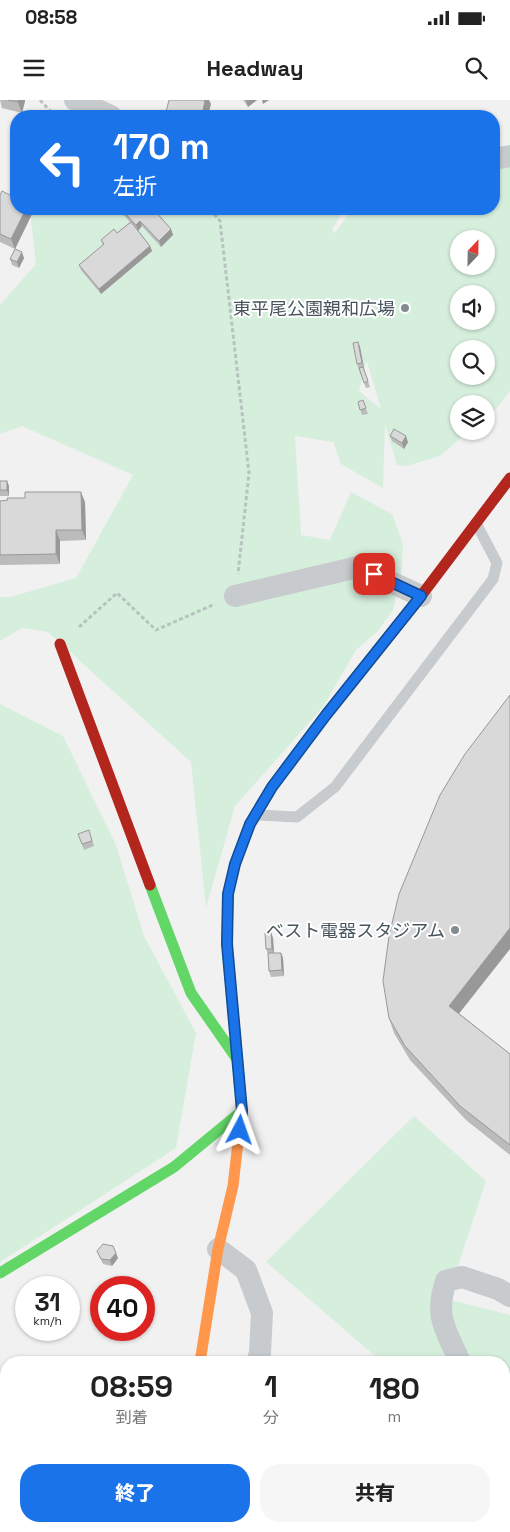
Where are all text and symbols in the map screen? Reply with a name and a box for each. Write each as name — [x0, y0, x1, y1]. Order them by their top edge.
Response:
text: 08:58 — [25, 5, 77, 30]
icon: menu — [20, 54, 48, 82]
text: Headway — [207, 54, 303, 82]
icon: search — [462, 54, 490, 82]
text: 170 m — [113, 125, 210, 169]
icon: left — [30, 130, 95, 195]
text: 左折 — [113, 172, 157, 200]
north arrow — [450, 230, 495, 275]
map controls — [450, 230, 495, 440]
button: sound — [450, 285, 495, 330]
place label: 東平尾公園親和広場 — [233, 297, 395, 320]
marker: 東平尾公園親和広場 — [399, 302, 411, 314]
button: search — [450, 340, 495, 385]
button: layers — [450, 395, 495, 440]
pin — [353, 553, 395, 595]
icon: arrive — [360, 560, 388, 588]
place label: ベスト電器スタジアム — [266, 919, 445, 942]
marker: ベスト電器スタジアム — [449, 924, 461, 936]
position arrow — [213, 1103, 265, 1155]
speed limit sign: 40 — [90, 1276, 155, 1341]
text: 31 — [34, 1286, 61, 1318]
text: km/h — [33, 1313, 62, 1329]
text: 08:59 — [90, 1367, 173, 1406]
text: 1 — [264, 1367, 278, 1406]
text: 180 — [369, 1369, 420, 1408]
text: m — [388, 1406, 401, 1427]
text: 到着 — [115, 1407, 147, 1428]
text: 分 — [263, 1407, 279, 1428]
button: 終了 — [20, 1464, 250, 1522]
button: 共有 — [260, 1464, 490, 1522]

